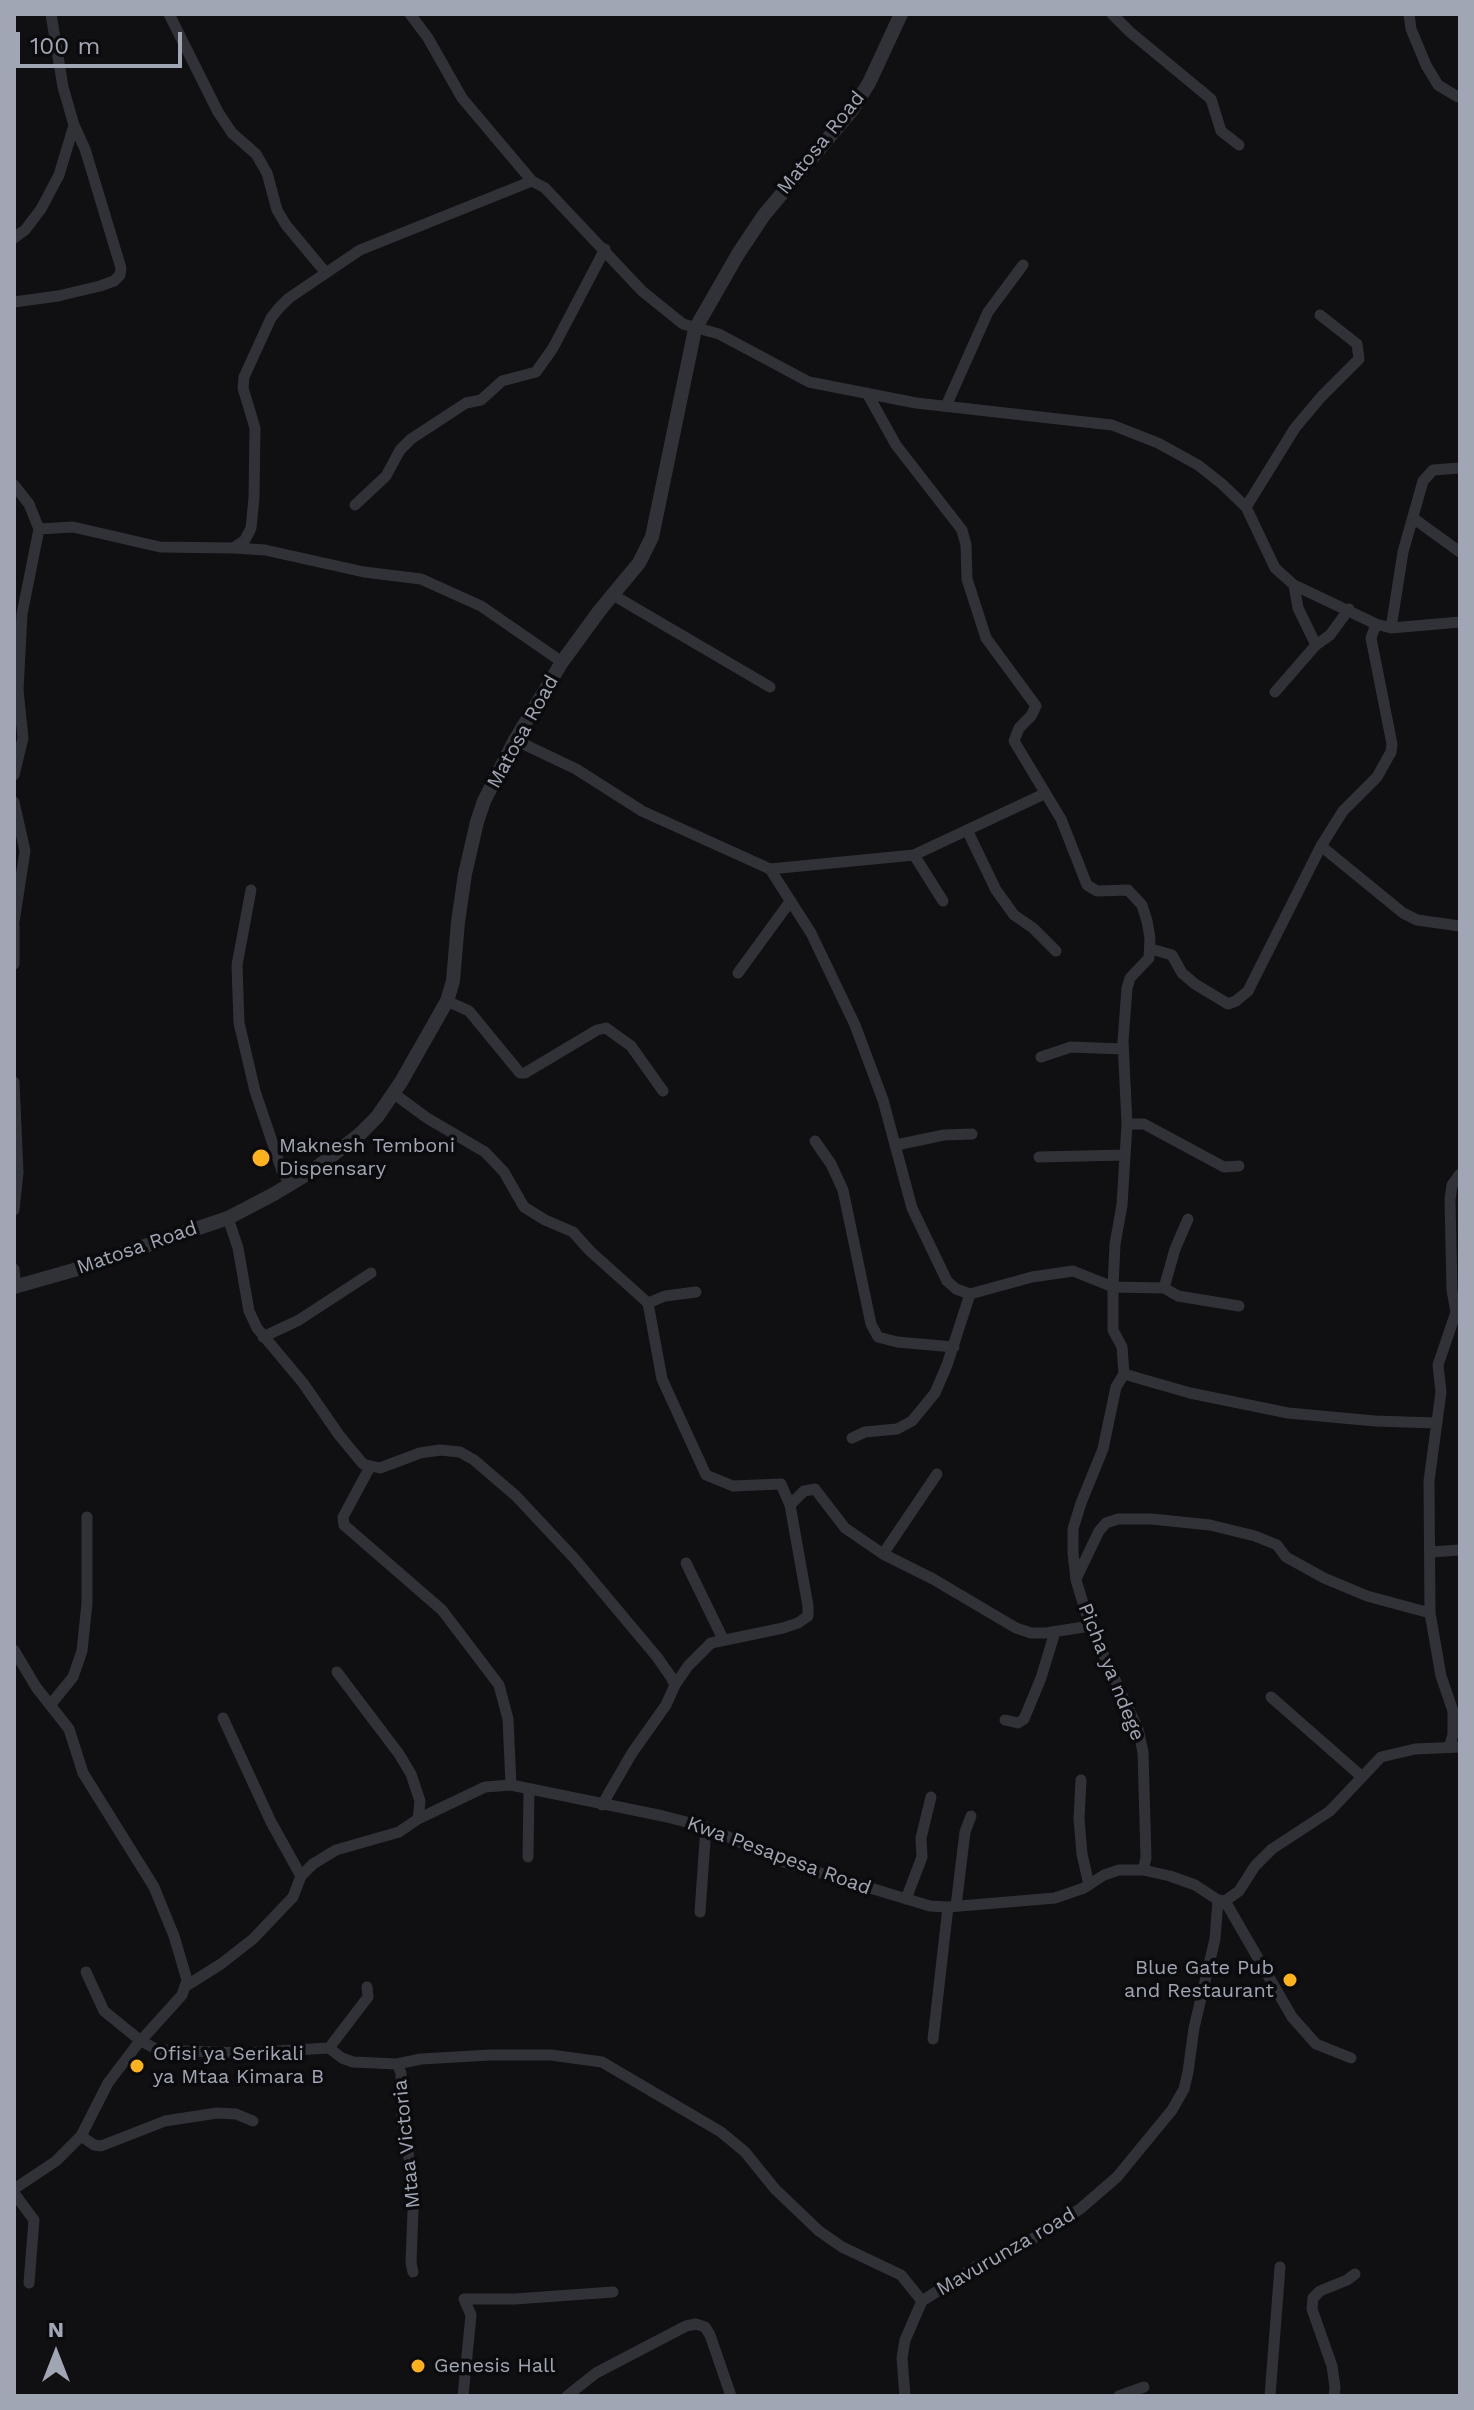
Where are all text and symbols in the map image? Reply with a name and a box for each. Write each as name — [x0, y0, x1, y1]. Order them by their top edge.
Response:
scale bar — [20, 16, 186, 66]
text: 100 m — [30, 32, 100, 60]
street label: Matosa Road — [772, 87, 870, 199]
street label: Matosa Road — [482, 671, 564, 793]
place label: Maknesh Temboni Dispensary — [279, 1134, 455, 1181]
marker: Maknesh Temboni Dispensary — [250, 1147, 272, 1169]
street label: Matosa Road — [74, 1216, 200, 1280]
street label: Picha ya ndege — [1073, 1600, 1149, 1744]
street label: Kwa Pesapesa Road — [684, 1812, 874, 1900]
place label: Blue Gate Pub and Restaurant — [1124, 1956, 1274, 2003]
marker: Blue Gate Pub and Restaurant — [1281, 1971, 1299, 1989]
place label: Ofisi ya Serikali ya Mtaa Kimara B — [153, 2042, 324, 2089]
marker: Ofisi ya Serikali ya Mtaa Kimara B — [128, 2057, 146, 2075]
street label: Mtaa Victoria — [388, 2078, 426, 2210]
street label: Mavurunza road — [932, 2203, 1080, 2301]
north arrow — [16, 2314, 96, 2394]
text: N — [48, 2317, 64, 2342]
place label: Genesis Hall — [434, 2354, 555, 2378]
marker: Genesis Hall — [409, 2357, 427, 2375]

